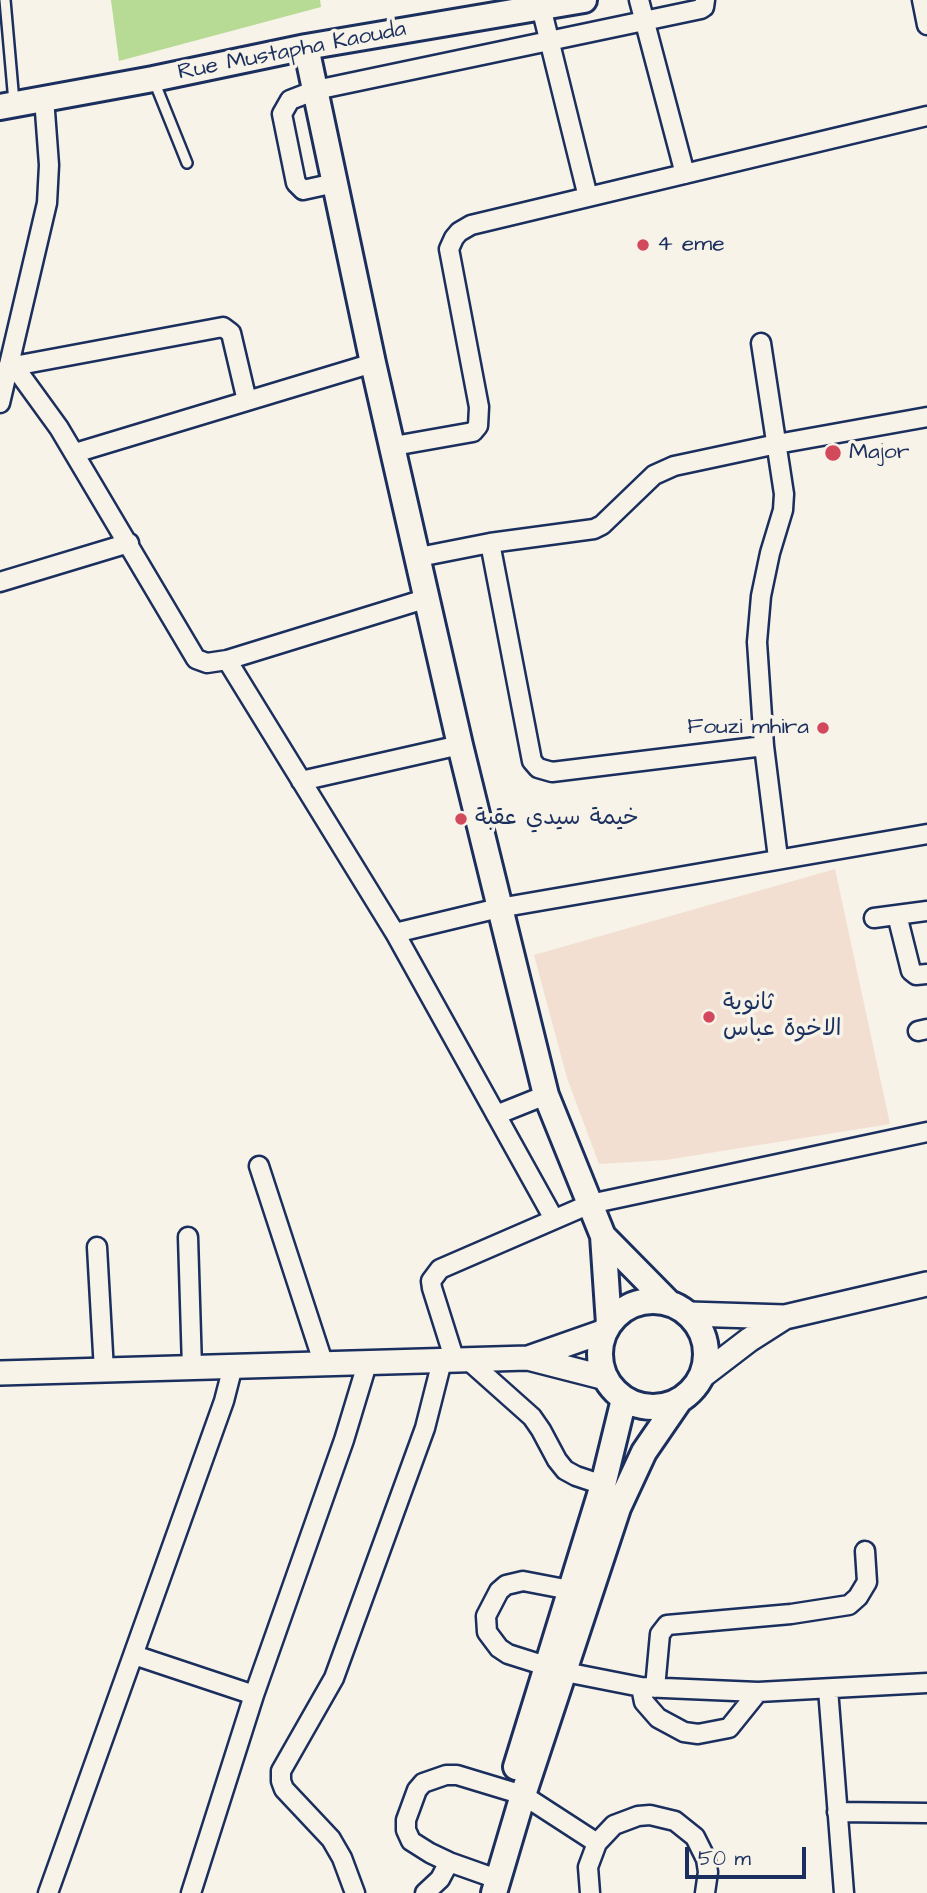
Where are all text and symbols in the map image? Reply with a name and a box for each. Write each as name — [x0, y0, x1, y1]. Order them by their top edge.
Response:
street label: Rue Mustapha Kaouda — [176, 16, 408, 88]
place label: 4 eme — [657, 231, 725, 259]
marker: 4 eme — [635, 237, 651, 253]
place label: Major — [849, 439, 909, 467]
marker: Major — [823, 443, 843, 463]
place label: Fouzi mhira — [687, 714, 809, 742]
marker: Fouzi mhira — [815, 720, 831, 736]
place label: خيمة سيدي عقبة — [475, 805, 639, 833]
marker: خيمة سيدي عقبة — [453, 811, 469, 827]
place label: ثانوية الاخوة عباس — [723, 990, 841, 1044]
marker: ثانوية الاخوة عباس — [701, 1009, 717, 1025]
scale bar — [689, 1834, 810, 1878]
text: 50 m — [698, 1844, 751, 1873]

